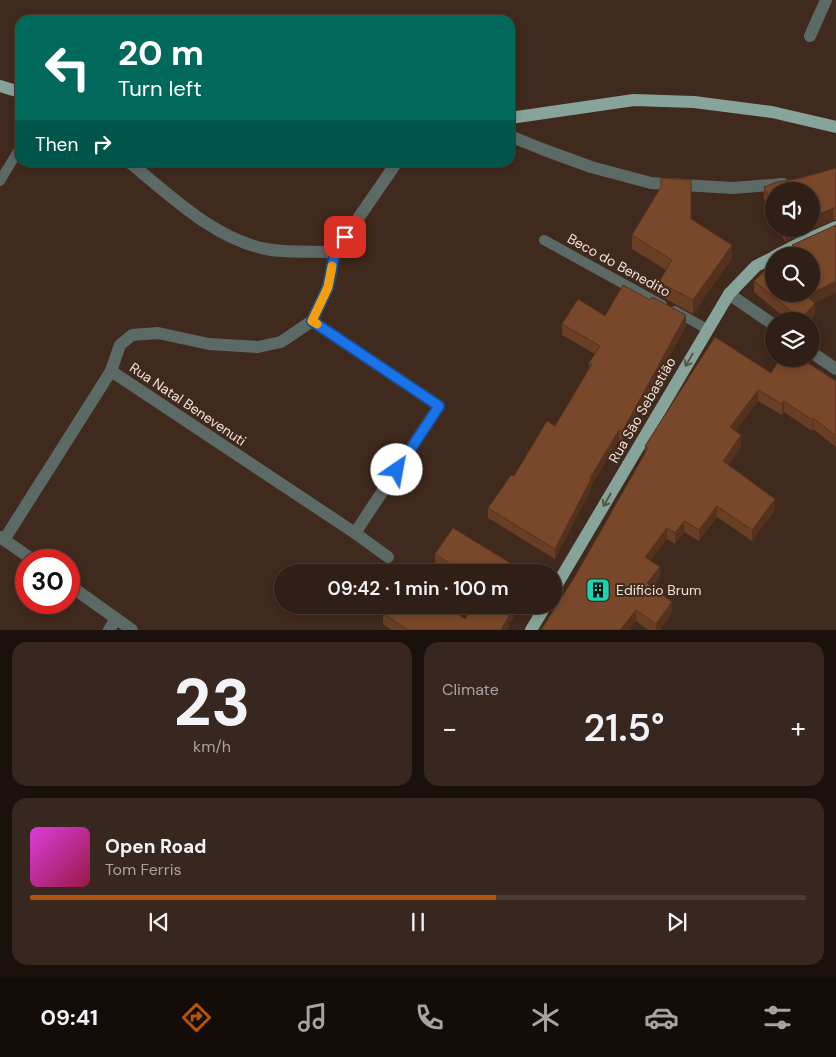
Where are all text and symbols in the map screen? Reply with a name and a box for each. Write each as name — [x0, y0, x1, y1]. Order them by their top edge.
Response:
text: 20 m — [118, 30, 204, 76]
icon: left — [35, 35, 100, 100]
text: Turn left — [118, 74, 202, 103]
icon: right — [88, 130, 116, 158]
text: Then — [35, 132, 78, 157]
map controls — [765, 182, 820, 367]
button: sound — [765, 182, 820, 237]
pin — [324, 216, 366, 258]
icon: arrive — [331, 223, 359, 251]
street label: Beco do Benedito — [564, 229, 674, 301]
button: search — [765, 247, 820, 302]
button: layers — [765, 312, 820, 367]
one-way arrow — [684, 353, 694, 368]
street label: Rua São Sebastião — [604, 354, 680, 466]
street label: Rua Natal Benevenuti — [126, 358, 250, 450]
position arrow — [370, 443, 422, 495]
one-way arrow — [601, 493, 611, 507]
speed limit sign: 30 — [15, 549, 80, 614]
text: 09:42 · 1 min · 100 m — [327, 576, 509, 601]
building icon: Edificio Brum — [585, 577, 611, 603]
place label: Edificio Brum — [616, 581, 701, 599]
text: 23 — [174, 661, 250, 745]
text: Climate — [442, 679, 499, 700]
text: 21.5° — [583, 703, 665, 753]
text: − — [442, 710, 457, 747]
text: + — [791, 710, 806, 747]
text: km/h — [193, 736, 231, 757]
text: Open Road — [105, 834, 207, 859]
text: Tom Ferris — [105, 859, 182, 880]
icon: previous — [145, 908, 173, 936]
icon: pause — [404, 908, 432, 936]
icon: next — [663, 908, 691, 936]
icon: directions — [179, 1000, 214, 1035]
icon: music — [295, 1000, 330, 1035]
icon: phone — [412, 1000, 447, 1035]
icon: climate — [528, 1000, 563, 1035]
icon: car — [644, 1000, 679, 1035]
icon: filters — [760, 1000, 795, 1035]
text: 09:41 — [41, 1003, 98, 1032]

